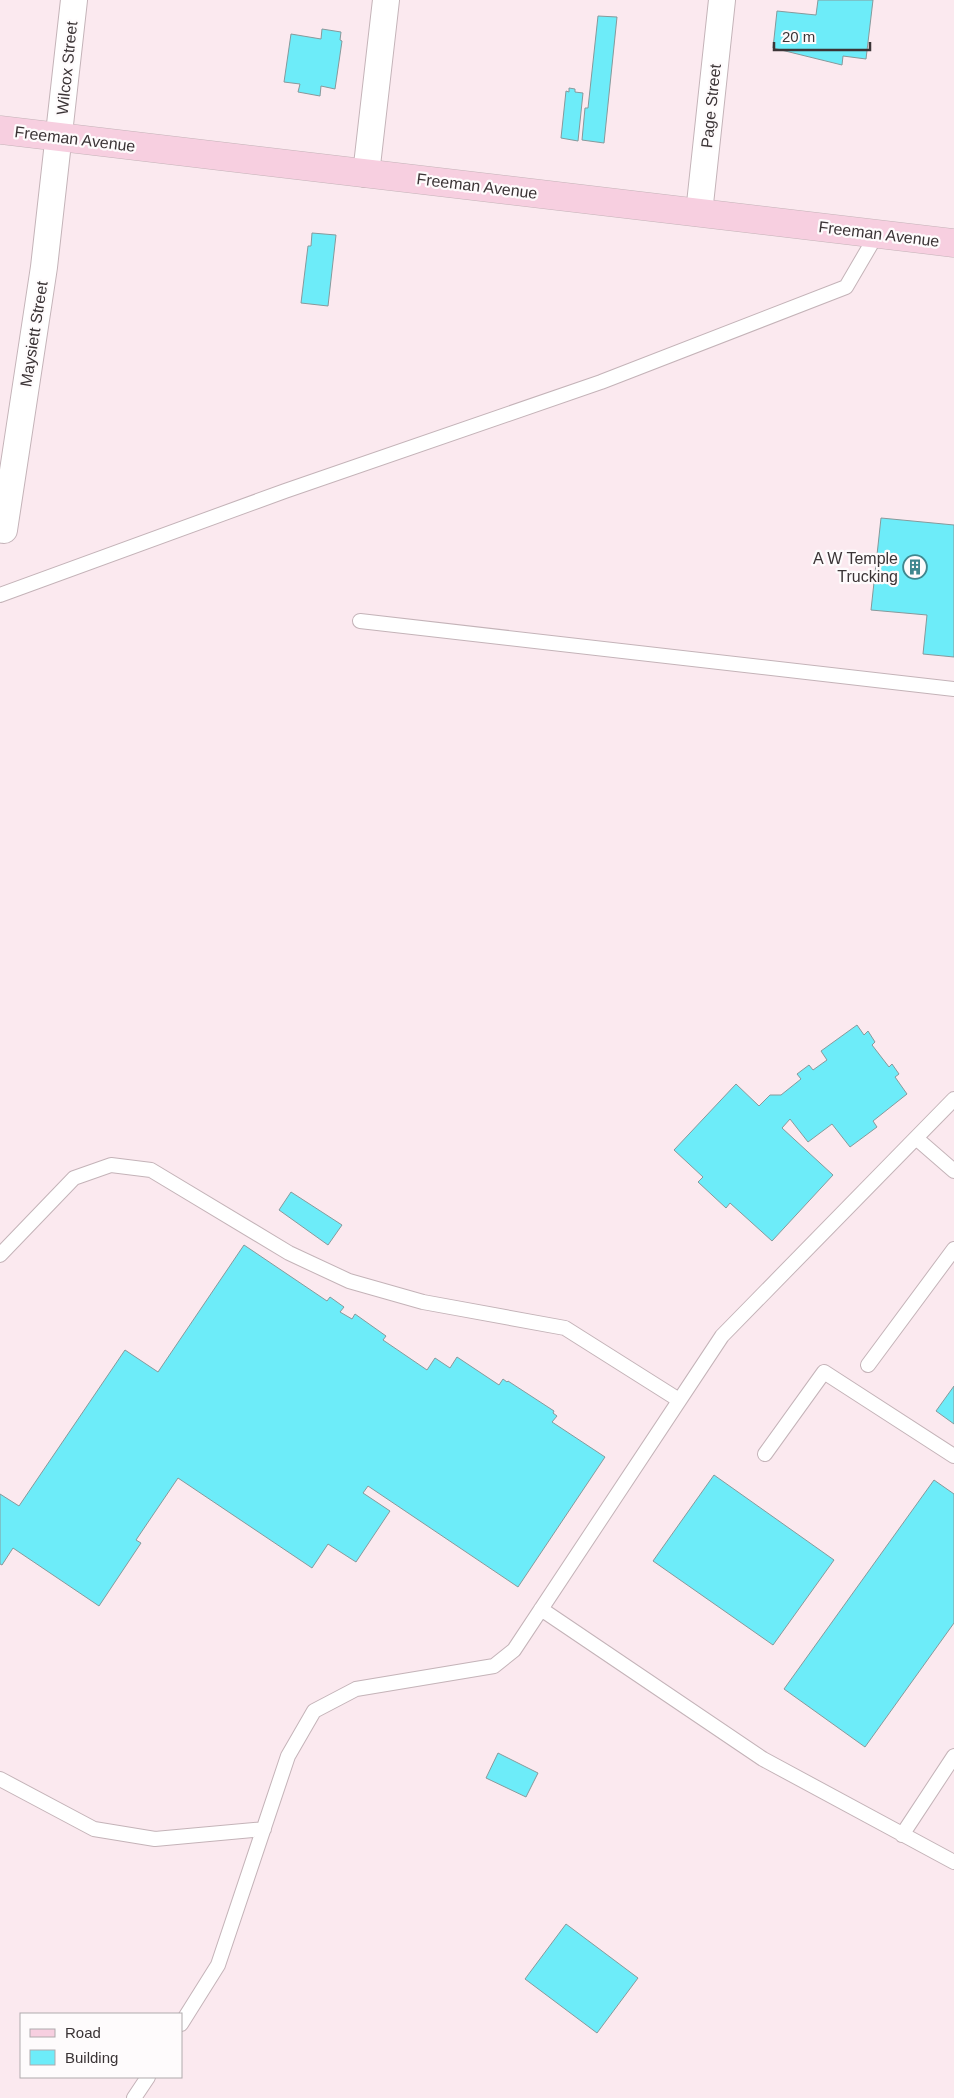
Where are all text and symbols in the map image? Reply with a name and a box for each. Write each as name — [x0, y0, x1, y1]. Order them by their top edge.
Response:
street label: Wilcox Street — [54, 20, 80, 116]
scale bar — [774, 20, 870, 52]
text: 20 m — [782, 28, 815, 45]
street label: Page Street — [698, 63, 724, 149]
street label: Freeman Avenue — [14, 123, 136, 155]
street label: Freeman Avenue — [416, 170, 538, 202]
street label: Freeman Avenue — [818, 218, 940, 250]
street label: Maysiett Street — [17, 279, 51, 388]
place label: A W Temple Trucking — [813, 550, 898, 585]
building icon: A W Temple Trucking — [902, 554, 928, 580]
legend — [20, 2013, 182, 2078]
text: Road — [65, 2024, 101, 2041]
text: Building — [65, 2049, 118, 2066]

